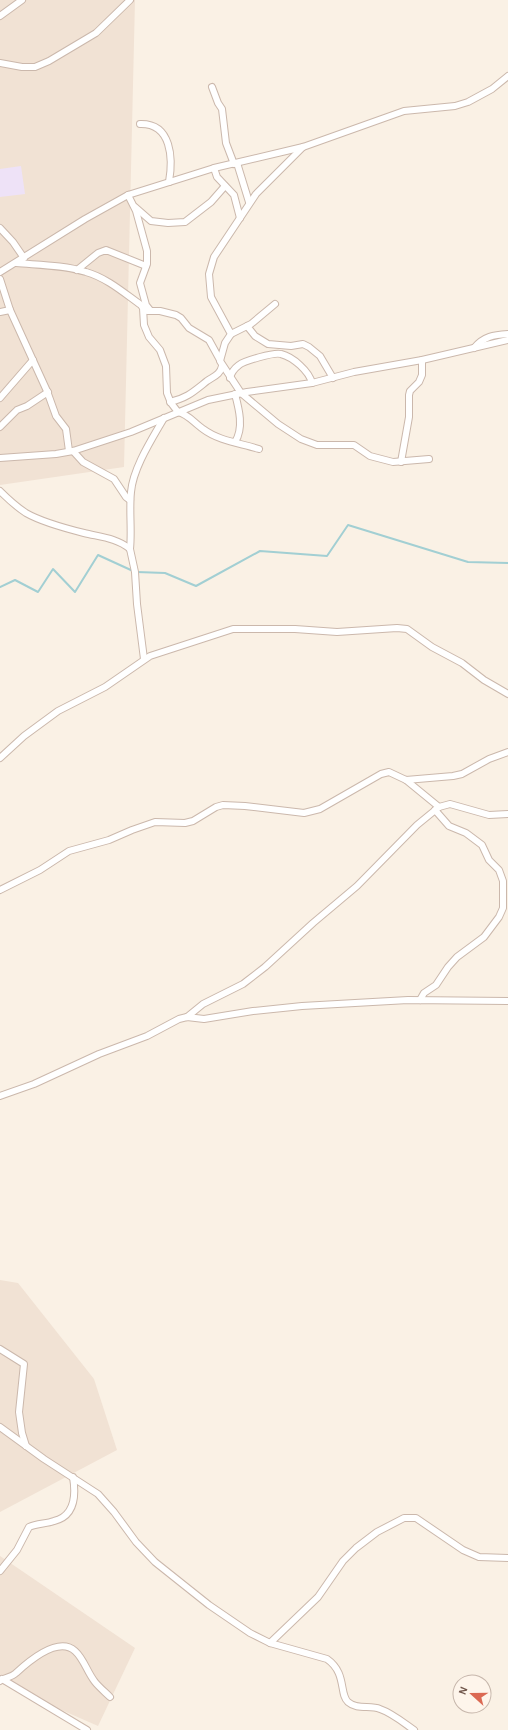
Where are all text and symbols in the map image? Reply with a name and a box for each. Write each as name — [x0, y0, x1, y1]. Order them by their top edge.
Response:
north arrow — [452, 1674, 492, 1714]
text: N — [457, 1685, 470, 1696]

